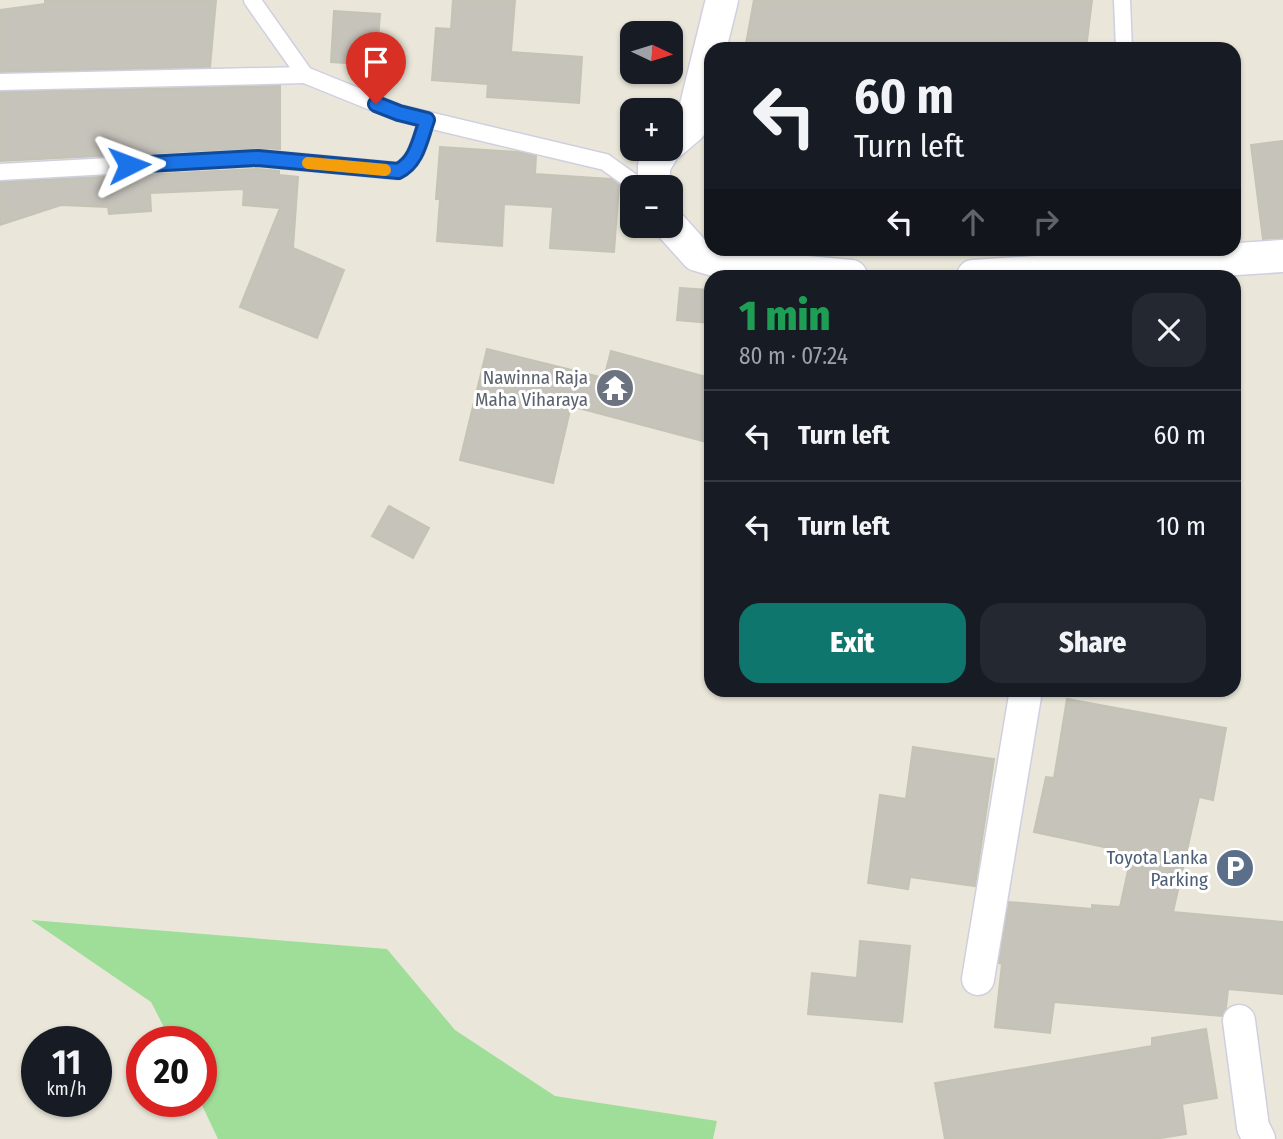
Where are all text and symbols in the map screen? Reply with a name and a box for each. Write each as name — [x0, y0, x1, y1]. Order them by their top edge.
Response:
north arrow — [620, 21, 682, 84]
map controls — [620, 21, 683, 238]
pin — [346, 32, 406, 104]
icon: arrive — [357, 43, 395, 81]
text: 60 m — [854, 67, 954, 126]
icon: left — [739, 70, 830, 161]
button: + — [620, 98, 683, 161]
text: Turn left — [854, 127, 964, 165]
position arrow — [92, 128, 166, 202]
button: − — [620, 175, 683, 238]
icon: left — [881, 203, 919, 241]
icon: ahead — [954, 203, 992, 241]
icon: right — [1027, 203, 1065, 241]
text: 1 min — [739, 291, 830, 341]
button: close — [1132, 293, 1206, 367]
text: 80 m · 07:24 — [739, 342, 848, 370]
place label: Nawinna Raja Maha Viharaya — [475, 366, 588, 411]
temple icon: Nawinna Raja Maha Viharaya — [594, 367, 636, 409]
icon: left — [739, 417, 777, 455]
text: Turn left — [798, 420, 890, 451]
text: 60 m — [1153, 420, 1206, 451]
icon: left — [739, 508, 777, 546]
text: Turn left — [798, 511, 890, 542]
text: 10 m — [1156, 511, 1206, 542]
button: Exit — [739, 603, 966, 683]
button: Share — [980, 603, 1206, 683]
place label: Toyota Lanka Parking — [1107, 846, 1208, 891]
parking icon: Toyota Lanka Parking — [1214, 847, 1256, 889]
speed limit sign: 20 — [126, 1026, 217, 1117]
text: 11 — [52, 1041, 81, 1083]
text: km/h — [46, 1078, 87, 1100]

